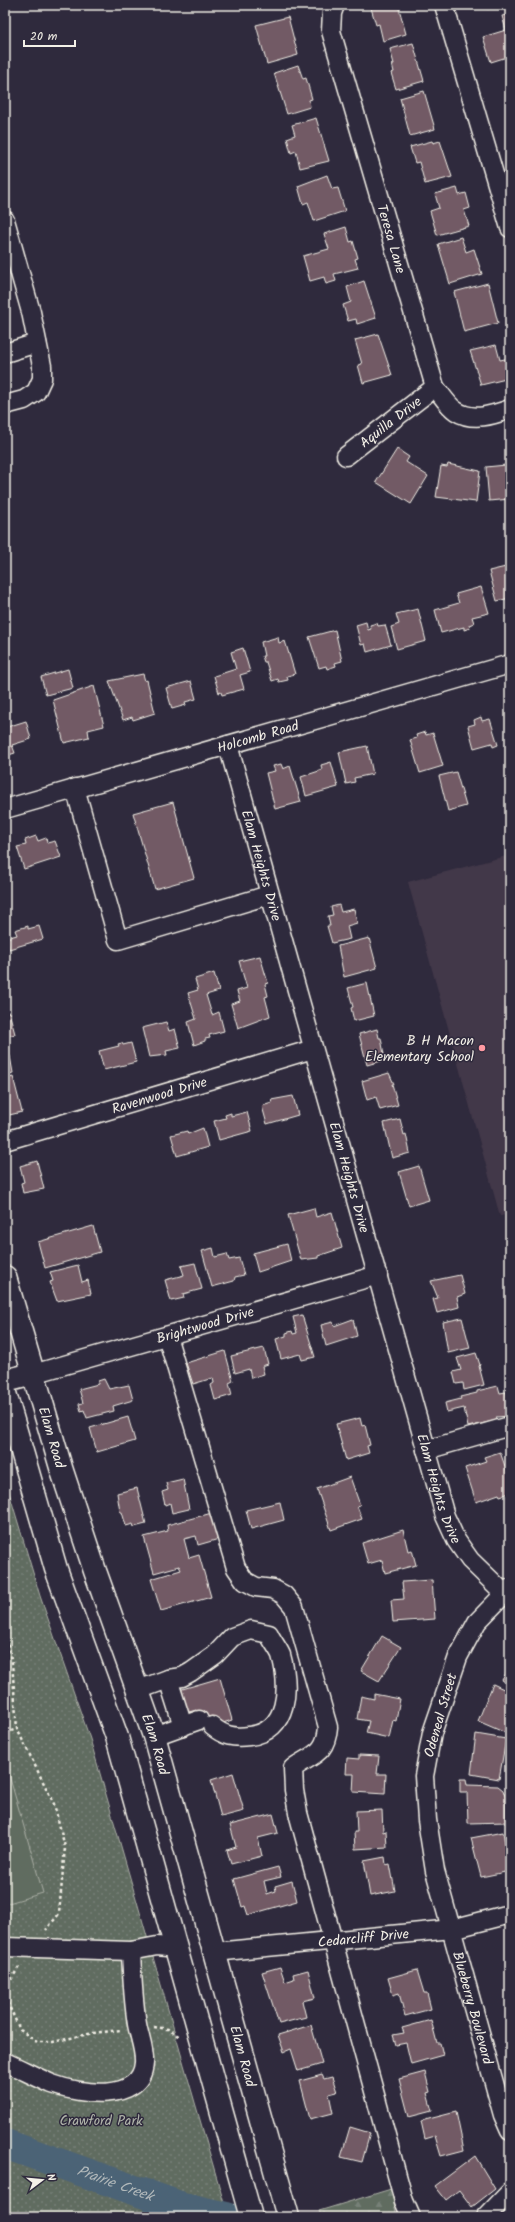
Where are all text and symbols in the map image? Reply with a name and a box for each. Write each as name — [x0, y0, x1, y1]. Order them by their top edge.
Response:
scale bar — [24, 22, 75, 48]
text: 20 m — [30, 27, 58, 46]
street label: Teresa Lane — [370, 202, 411, 277]
street label: Aquilla Drive — [355, 391, 427, 454]
street label: Holcomb Road — [215, 715, 302, 760]
street label: Elam Heights Drive — [235, 808, 287, 924]
place label: B H Macon Elementary School — [365, 1030, 475, 1068]
marker: B H Macon Elementary School — [477, 1043, 487, 1053]
street label: Ravenwood Drive — [109, 1071, 211, 1121]
street label: Elam Heights Drive — [323, 1119, 375, 1236]
street label: Brightwood Drive — [154, 1301, 257, 1350]
street label: Elam Road — [32, 1404, 71, 1472]
street label: Elam Heights Drive — [410, 1431, 467, 1548]
street label: Odeneal Street — [418, 1670, 464, 1760]
street label: Elam Road — [135, 1711, 175, 1779]
street label: Cedarcliff Drive — [317, 1923, 411, 1954]
street label: Blueberry Boulevard — [446, 1949, 499, 2068]
street label: Elam Road — [223, 2023, 262, 2091]
park label: Crawford Park — [59, 2110, 143, 2132]
north arrow — [22, 2160, 62, 2200]
water label: Prairie Creek — [73, 2160, 158, 2210]
text: N — [41, 2172, 60, 2183]

